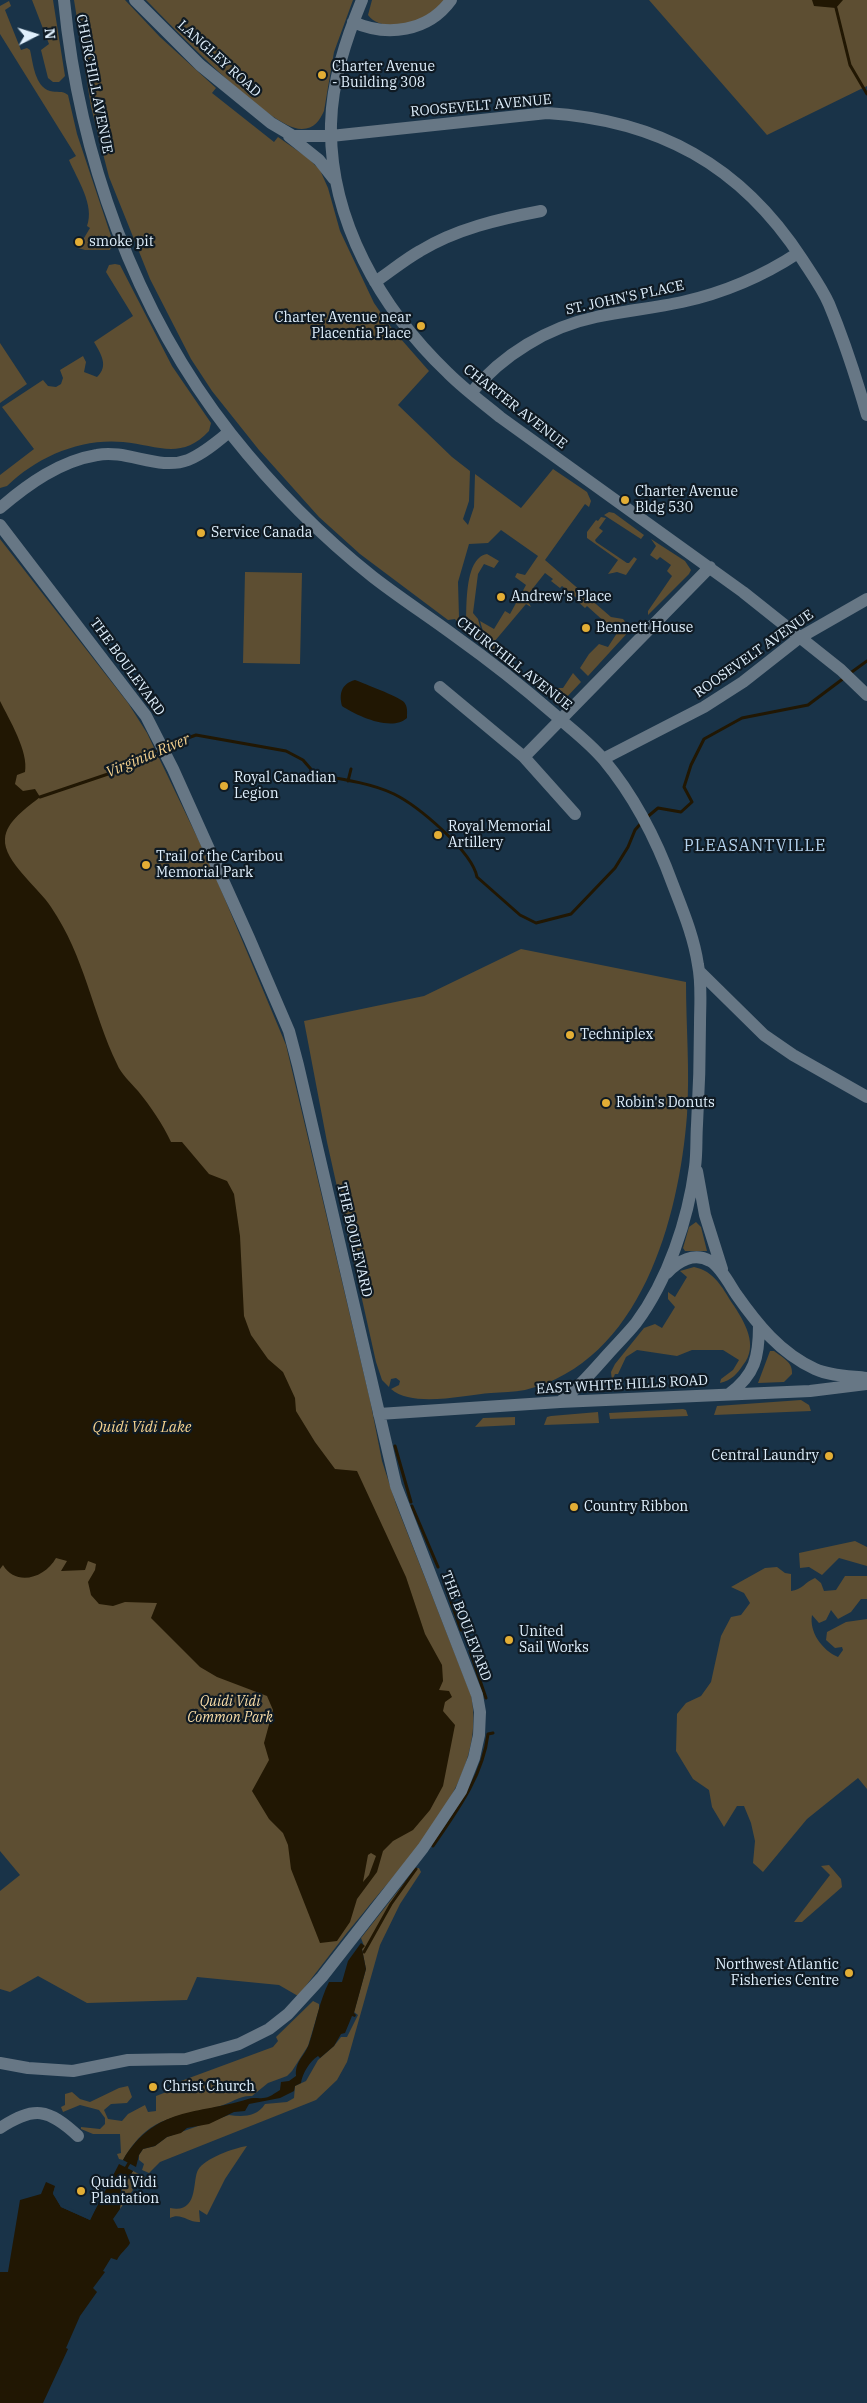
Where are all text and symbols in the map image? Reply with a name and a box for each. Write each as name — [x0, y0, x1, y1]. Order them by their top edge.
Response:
north arrow — [10, 10, 60, 60]
street label: CHURCHILL AVENUE — [72, 13, 116, 155]
street label: LANGLEY ROAD — [174, 17, 264, 101]
text: N — [40, 27, 59, 40]
place label: Charter Avenue - Building 308 — [332, 59, 435, 92]
marker: Charter Avenue - Building 308 — [316, 69, 328, 81]
street label: ROOSEVELT AVENUE — [410, 91, 552, 121]
place label: smoke pit — [89, 234, 154, 250]
marker: smoke pit — [73, 236, 85, 248]
street label: ST. JOHN'S PLACE — [564, 277, 686, 319]
place label: Charter Avenue near Placentia Place — [274, 310, 411, 342]
marker: Charter Avenue near Placentia Place — [415, 320, 427, 332]
street label: CHARTER AVENUE — [460, 361, 570, 453]
place label: Charter Avenue Bldg 530 — [635, 484, 738, 516]
marker: Charter Avenue Bldg 530 — [619, 494, 631, 506]
place label: Service Canada — [211, 525, 312, 541]
marker: Service Canada — [195, 527, 207, 539]
place label: Andrew's Place — [511, 589, 612, 605]
marker: Andrew's Place — [495, 591, 507, 603]
street label: ROOSEVELT AVENUE — [691, 606, 817, 702]
street label: CHURCHILL AVENUE — [453, 614, 575, 714]
street label: THE BOULEVARD — [86, 615, 168, 719]
place label: Bennett House — [596, 620, 693, 636]
marker: Bennett House — [580, 622, 592, 634]
water label: Virginia River — [103, 730, 193, 782]
place label: Royal Canadian Legion — [234, 770, 336, 802]
marker: Royal Canadian Legion — [218, 780, 230, 792]
place label: Royal Memorial Artillery — [448, 819, 551, 852]
marker: Royal Memorial Artillery — [432, 829, 444, 841]
district label: PLEASANTVILLE — [682, 836, 828, 856]
place label: Trail of the Caribou Memorial Park — [156, 849, 283, 882]
marker: Trail of the Caribou Memorial Park — [140, 859, 152, 871]
place label: Techniplex — [580, 1027, 653, 1043]
marker: Techniplex — [564, 1029, 576, 1041]
place label: Robin's Donuts — [616, 1095, 715, 1111]
marker: Robin's Donuts — [600, 1097, 612, 1109]
street label: THE BOULEVARD — [333, 1181, 375, 1299]
street label: EAST WHITE HILLS ROAD — [536, 1372, 708, 1398]
water label: Quidi Vidi Lake — [92, 1419, 192, 1437]
place label: Central Laundry — [711, 1448, 819, 1464]
marker: Central Laundry — [823, 1450, 835, 1462]
place label: Country Ribbon — [584, 1499, 688, 1515]
marker: Country Ribbon — [568, 1501, 580, 1513]
street label: THE BOULEVARD — [437, 1569, 495, 1683]
place label: United Sail Works — [519, 1624, 589, 1656]
marker: United Sail Works — [503, 1634, 515, 1646]
park label: Quidi Vidi Common Park — [187, 1694, 273, 1726]
place label: Northwest Atlantic Fisheries Centre — [715, 1957, 839, 1990]
marker: Northwest Atlantic Fisheries Centre — [843, 1967, 855, 1979]
place label: Christ Church — [163, 2079, 255, 2095]
marker: Christ Church — [147, 2081, 159, 2093]
place label: Quidi Vidi Plantation — [91, 2175, 159, 2208]
marker: Quidi Vidi Plantation — [75, 2185, 87, 2197]

